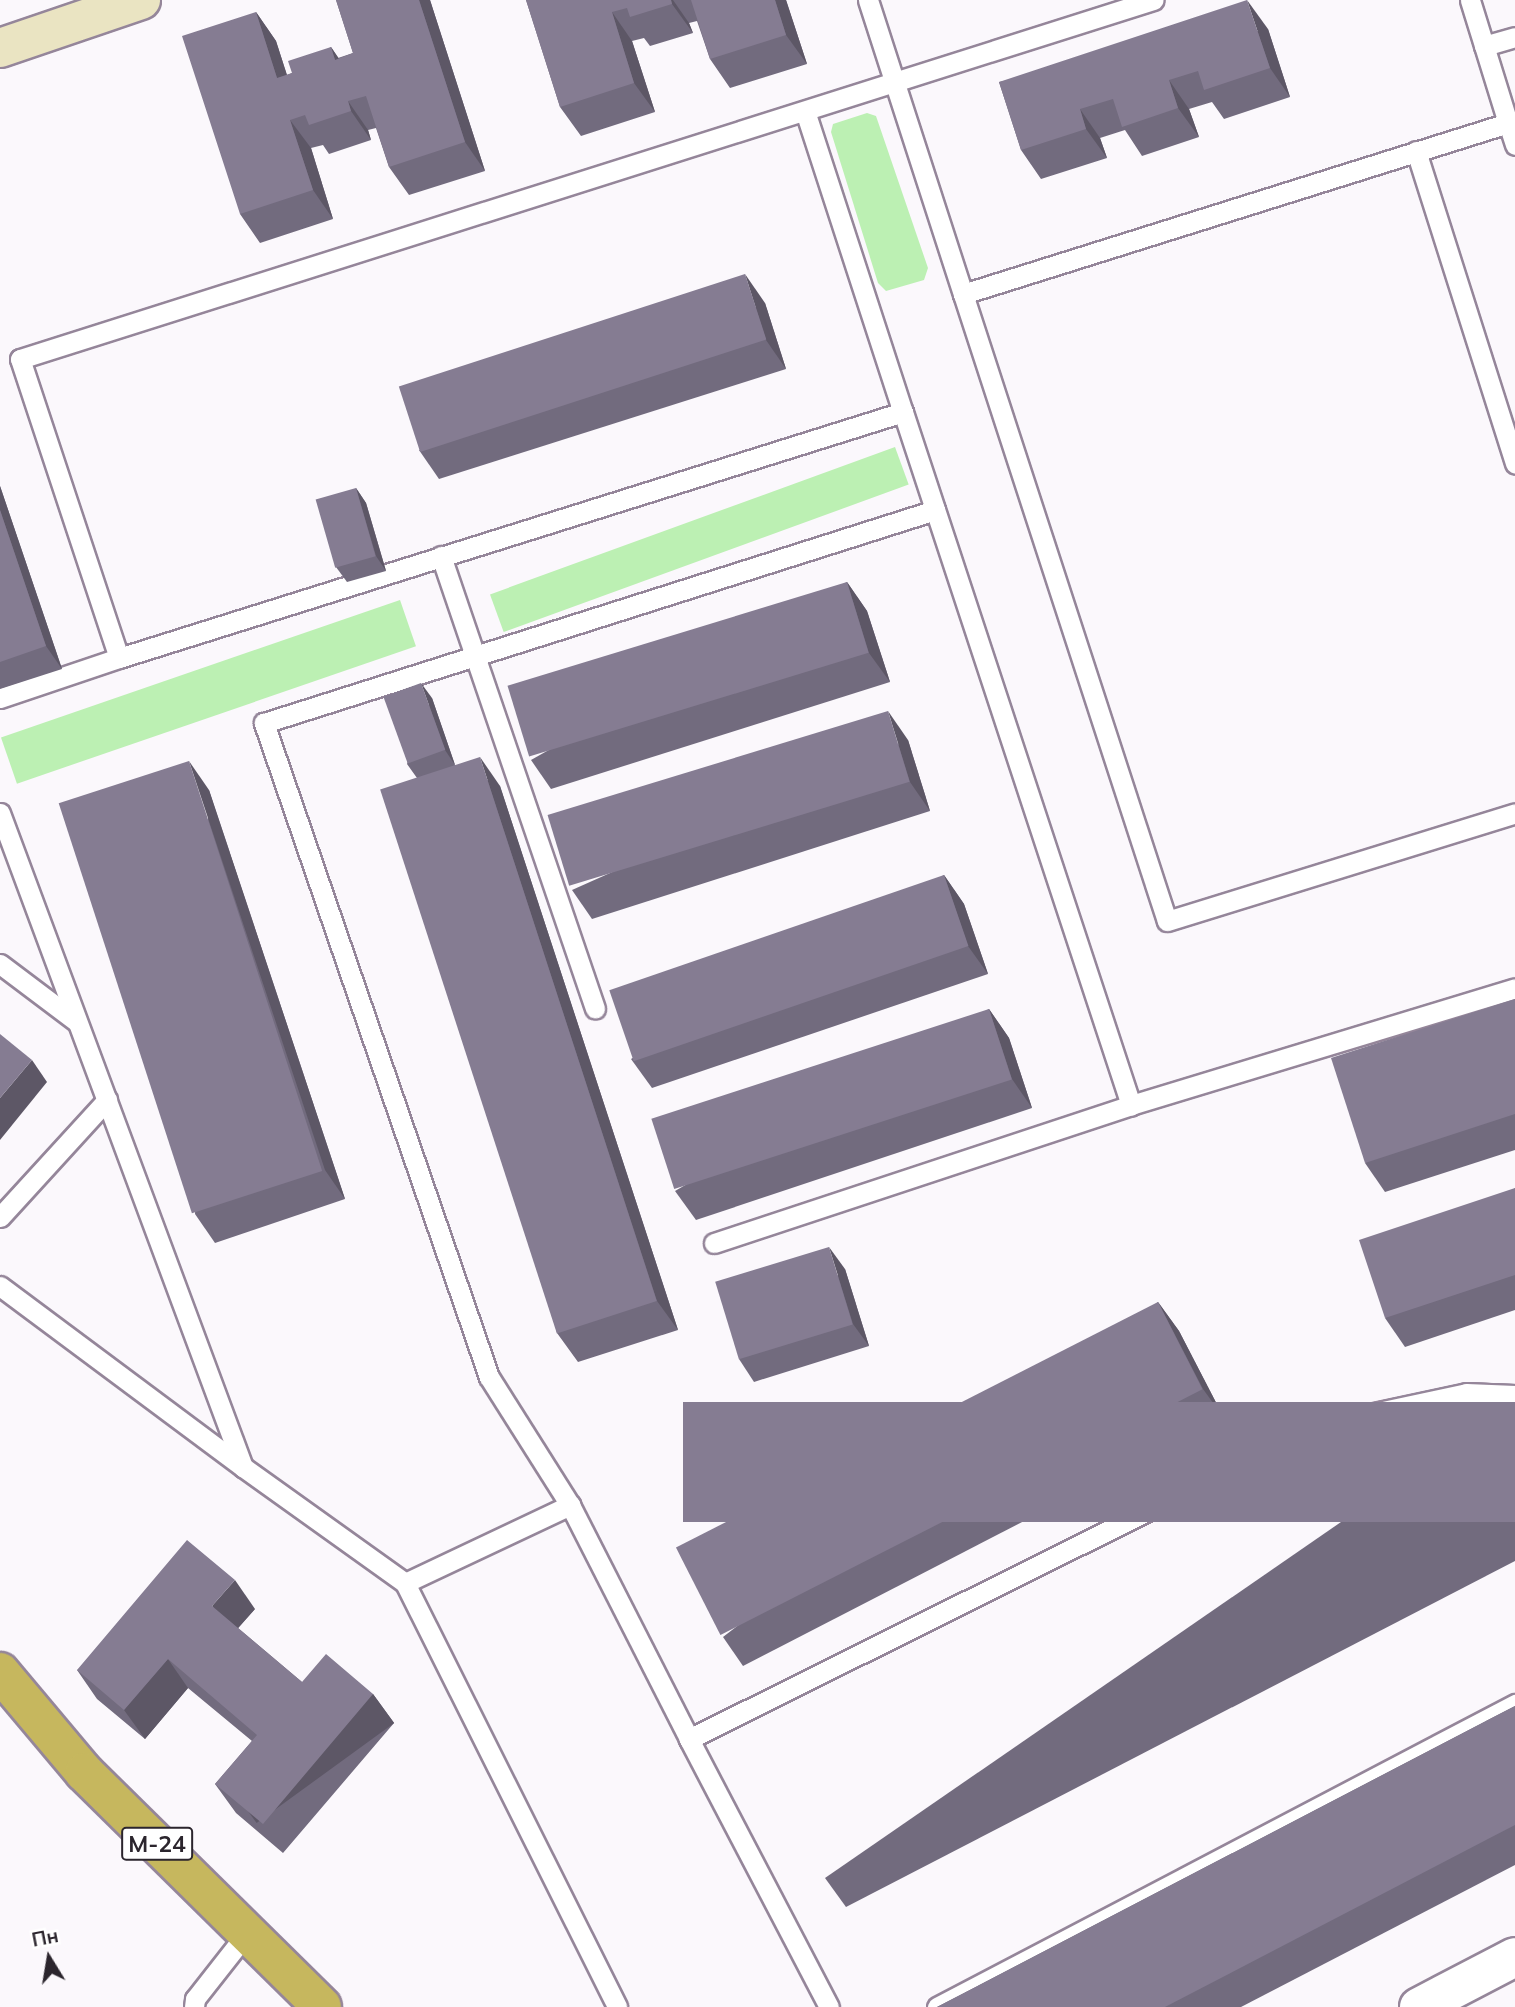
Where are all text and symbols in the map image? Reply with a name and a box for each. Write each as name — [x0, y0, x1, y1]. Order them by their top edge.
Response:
road number: М-24 — [120, 1825, 194, 1864]
north arrow — [14, 1923, 84, 1993]
text: Пн — [30, 1923, 60, 1952]

